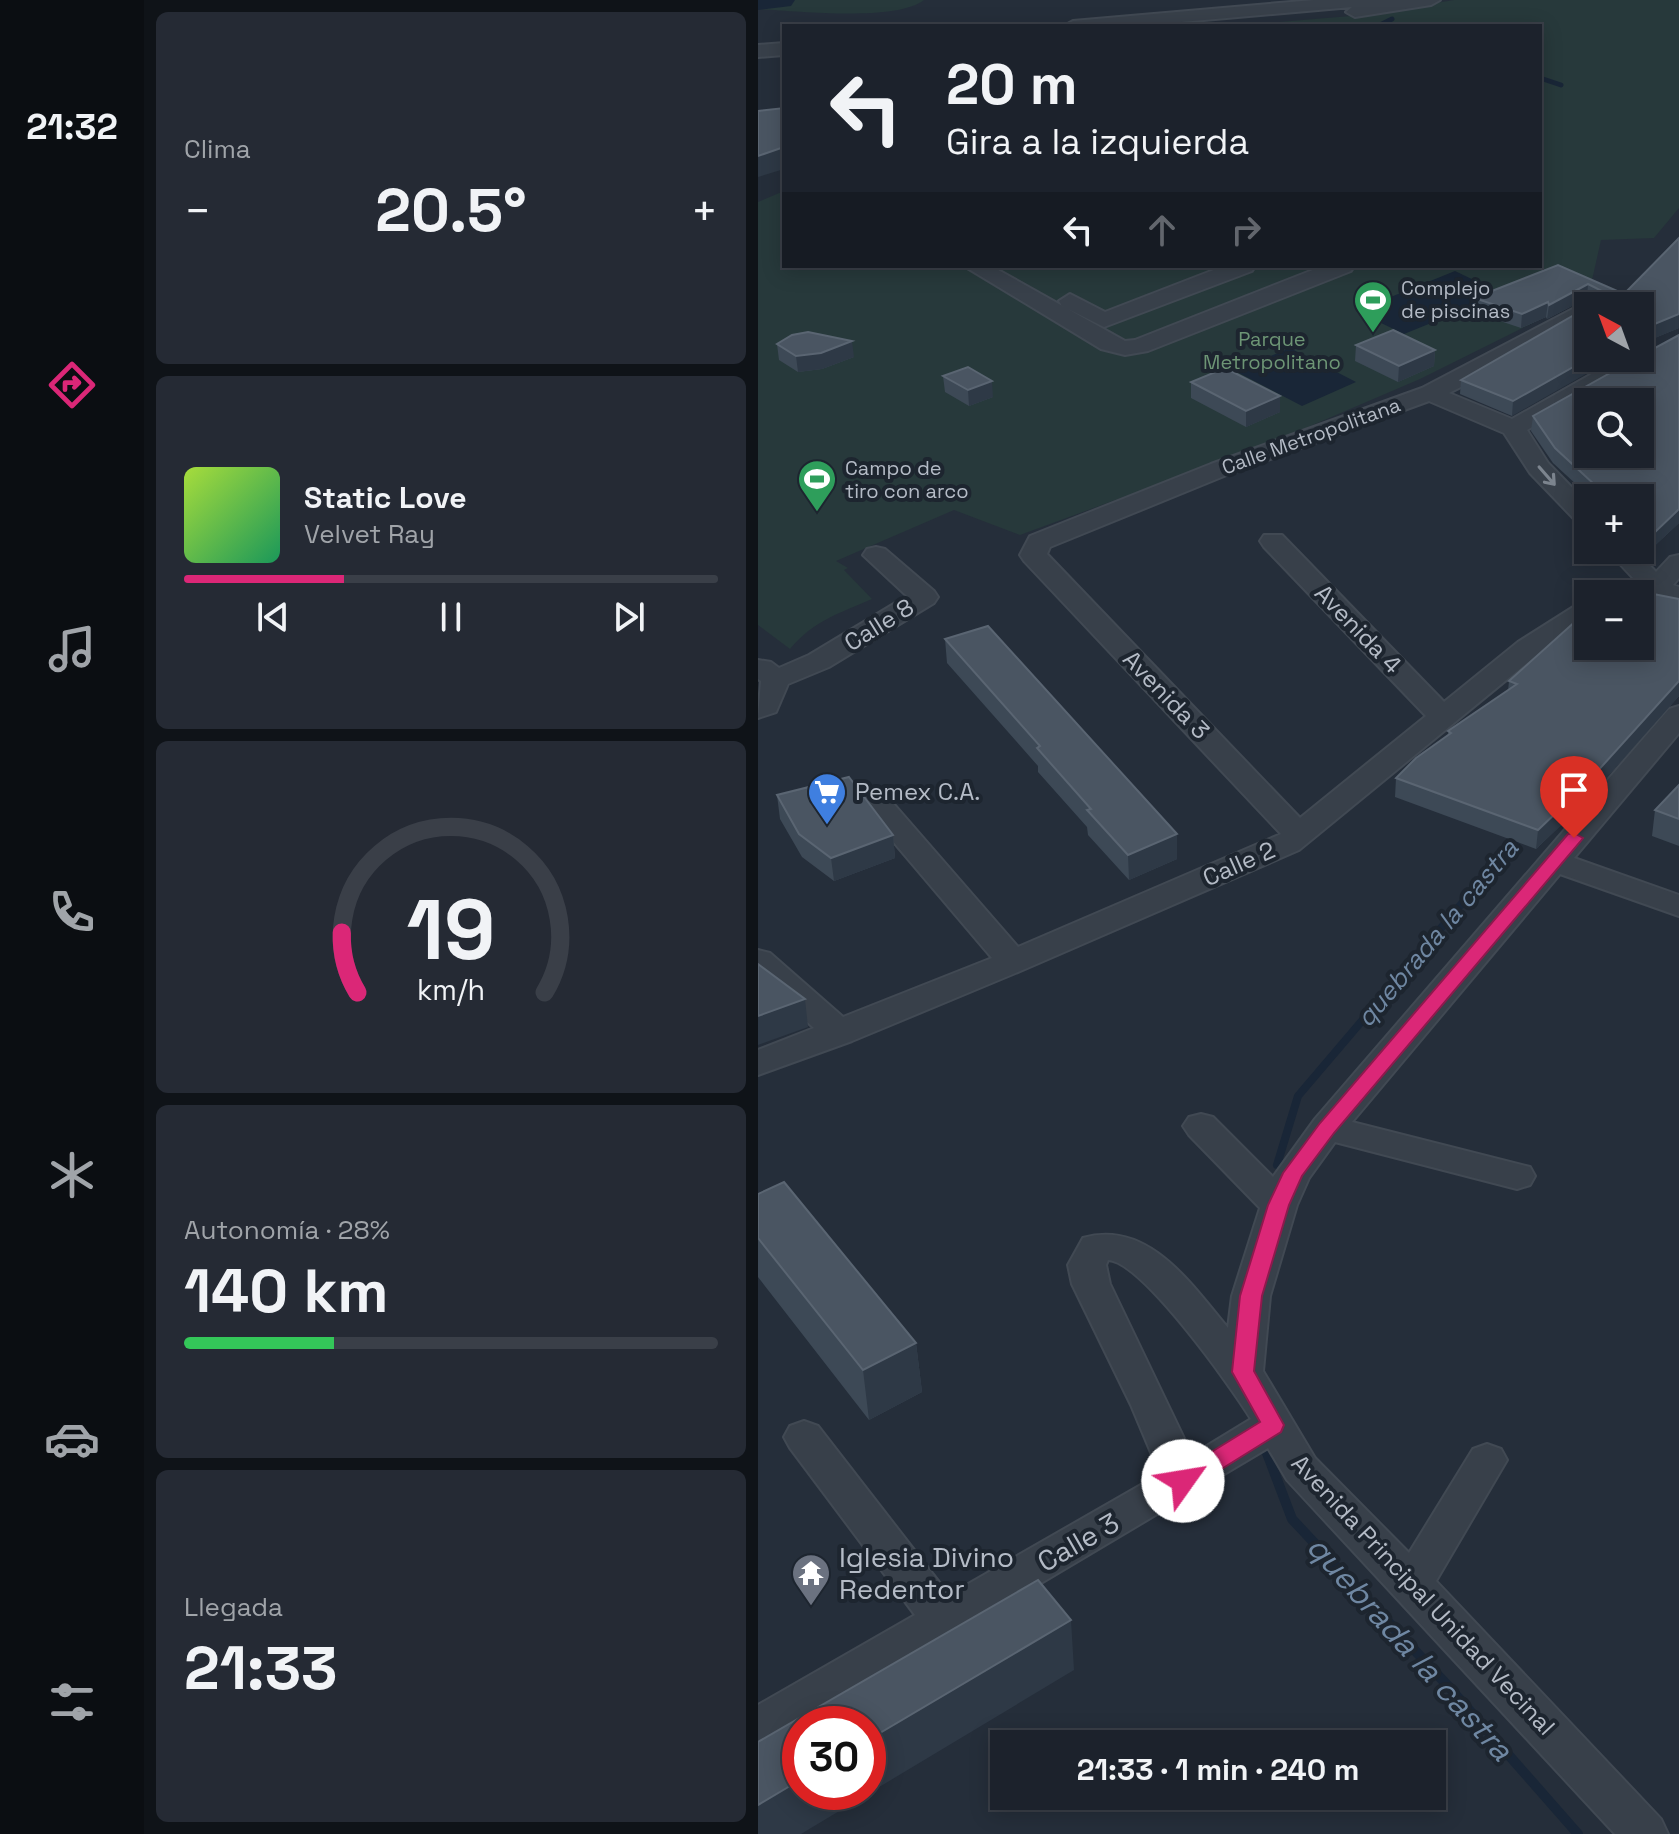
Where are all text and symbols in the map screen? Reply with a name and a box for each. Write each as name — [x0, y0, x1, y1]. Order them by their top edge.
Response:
text: 20 m — [946, 49, 1078, 120]
icon: left — [814, 56, 918, 160]
text: 21:32 — [26, 104, 118, 150]
text: Gira a la izquierda — [946, 119, 1249, 165]
text: Clima — [184, 132, 251, 166]
text: 20.5° — [375, 172, 527, 249]
text: − — [184, 183, 211, 239]
text: + — [691, 183, 718, 239]
icon: left — [1056, 208, 1100, 252]
icon: ahead — [1140, 208, 1184, 252]
icon: right — [1224, 208, 1268, 252]
place label: Complejo de piscinas — [1401, 275, 1510, 324]
sports icon: Complejo de piscinas — [1352, 279, 1394, 334]
north arrow — [1574, 292, 1654, 372]
map controls — [1574, 292, 1654, 660]
park label: Parque Metropolitano — [1203, 326, 1341, 375]
icon: directions — [44, 357, 100, 413]
button: search — [1574, 388, 1654, 468]
street label: Calle Metropolitana — [1218, 392, 1404, 480]
place label: Campo de tiro con arco — [845, 455, 969, 504]
sports icon: Campo de tiro con arco — [796, 458, 838, 513]
one-way arrow — [1538, 465, 1556, 486]
text: Static Love — [304, 478, 467, 517]
button: + — [1574, 484, 1654, 564]
text: Velvet Ray — [304, 517, 435, 551]
street label: Avenida 4 — [1308, 577, 1409, 680]
button: − — [1574, 580, 1654, 660]
street label: Calle 8 — [838, 591, 919, 658]
icon: previous — [251, 595, 295, 639]
icon: pause — [429, 595, 473, 639]
icon: next — [607, 595, 651, 639]
icon: music — [44, 621, 100, 677]
street label: Avenida 3 — [1116, 644, 1216, 746]
pin — [1540, 756, 1608, 838]
icon: arrive — [1552, 768, 1596, 812]
supermarket icon: Pemex C.A. — [806, 771, 848, 826]
place label: Pemex C.A. — [855, 776, 980, 807]
water label: quebrada la castra — [1348, 831, 1526, 1034]
street label: Calle 2 — [1198, 834, 1280, 893]
text: 19 — [406, 877, 496, 983]
icon: phone — [44, 884, 100, 940]
text: km/h — [417, 972, 485, 1008]
icon: climate — [44, 1147, 100, 1203]
text: Autonomía · 28% — [184, 1213, 390, 1247]
text: 140 km — [184, 1253, 388, 1330]
icon: car — [44, 1411, 100, 1467]
position arrow — [1141, 1439, 1225, 1523]
street label: Avenida Principal Unidad Vecinal — [1285, 1448, 1562, 1741]
street label: Calle 3 — [1031, 1504, 1125, 1580]
water label: quebrada la castra — [1298, 1527, 1522, 1769]
place label: Iglesia Divino Redentor — [839, 1539, 1014, 1607]
temple icon: Iglesia Divino Redentor — [790, 1552, 832, 1607]
text: Llegada — [184, 1590, 283, 1624]
text: 21:33 — [184, 1630, 338, 1707]
icon: filters — [44, 1674, 100, 1730]
speed limit sign: 30 — [782, 1706, 886, 1810]
text: 21:33 · 1 min · 240 m — [1077, 1750, 1359, 1789]

